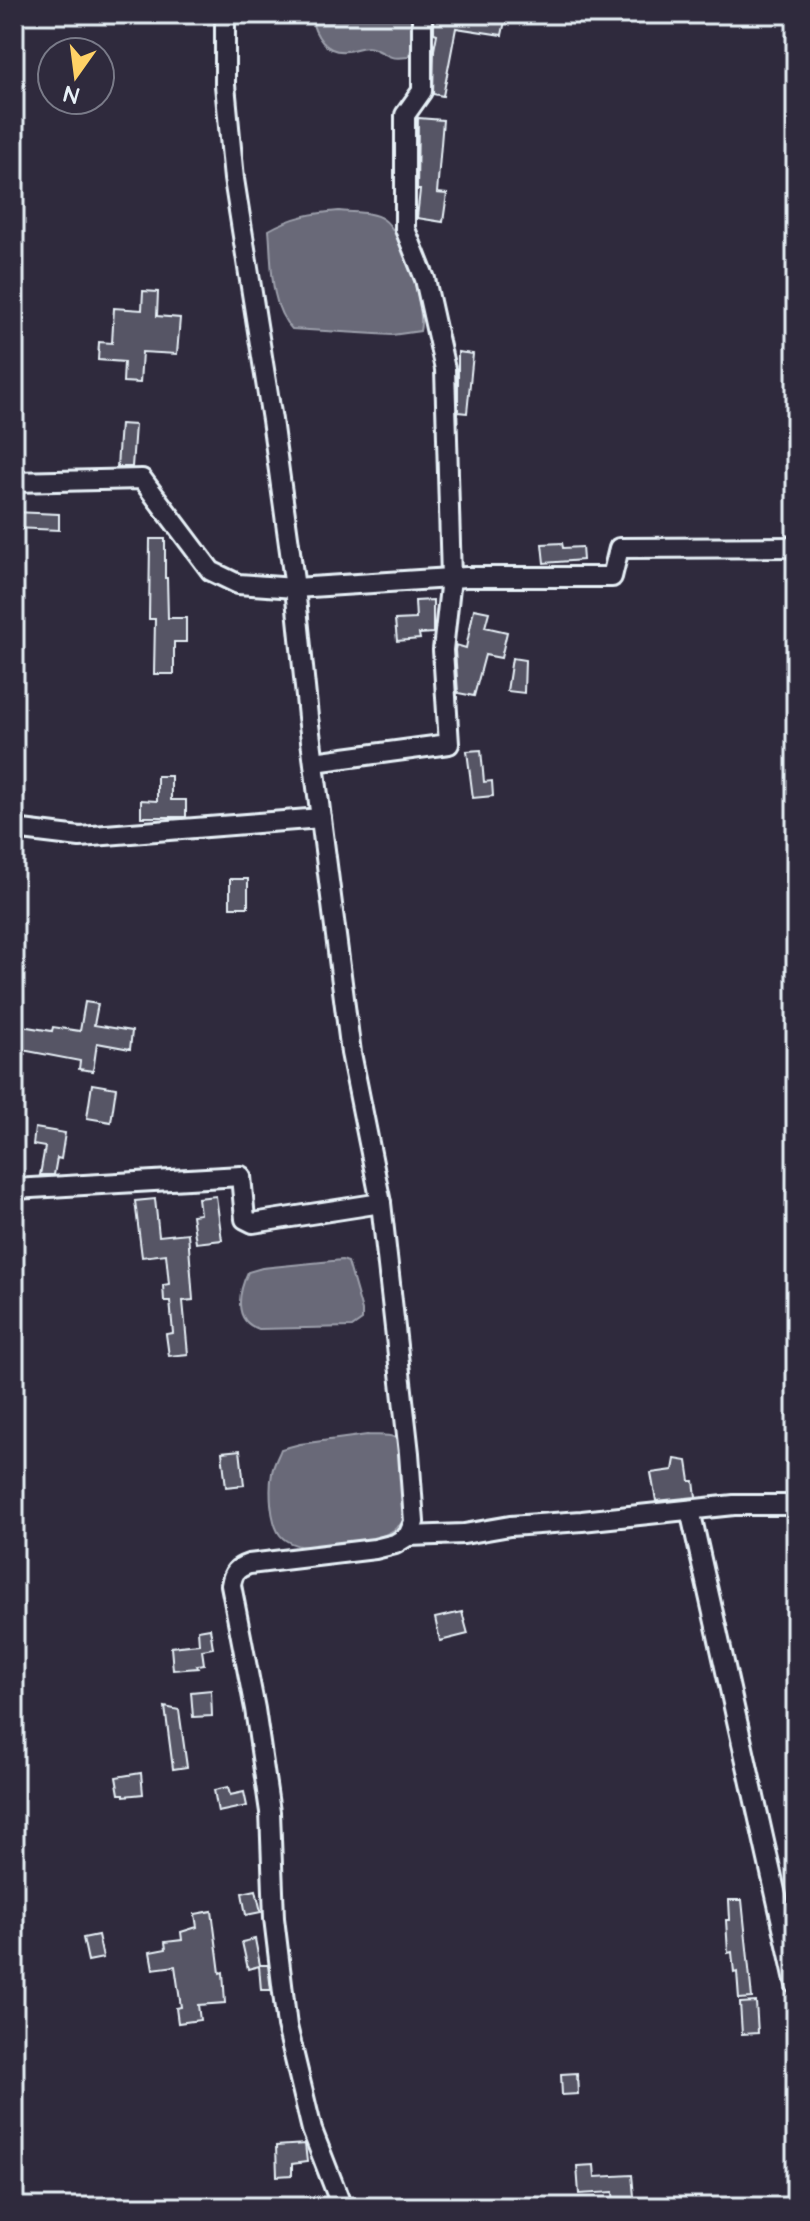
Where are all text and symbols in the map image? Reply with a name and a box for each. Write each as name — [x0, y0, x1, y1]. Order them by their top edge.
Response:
north arrow — [36, 36, 116, 116]
text: N — [61, 77, 82, 111]

